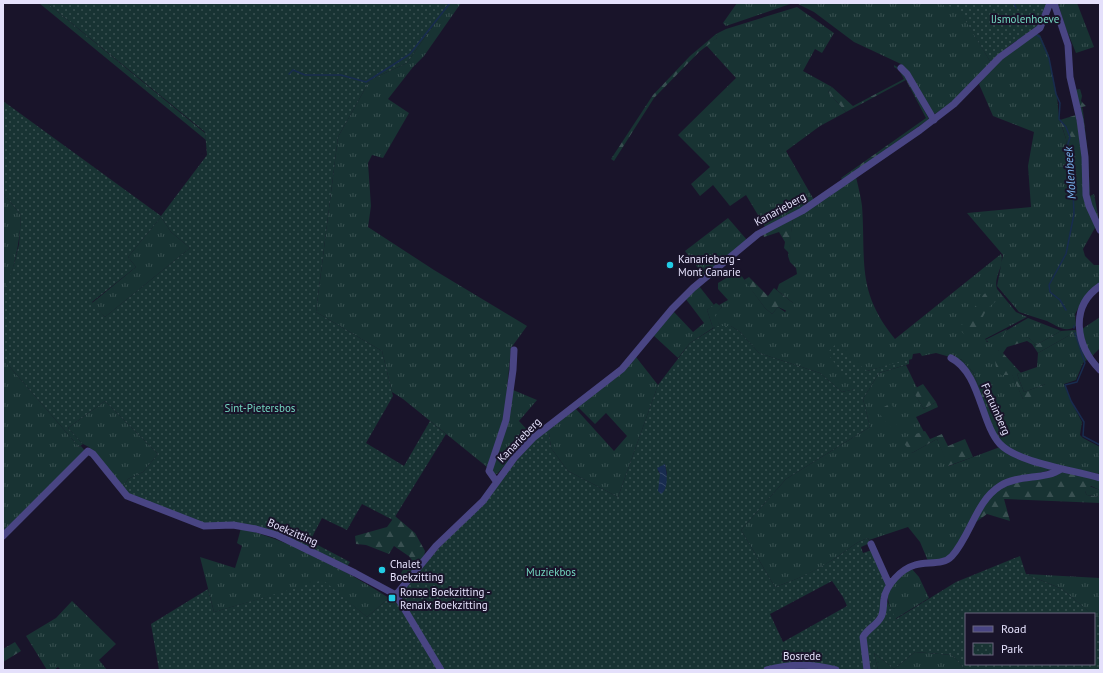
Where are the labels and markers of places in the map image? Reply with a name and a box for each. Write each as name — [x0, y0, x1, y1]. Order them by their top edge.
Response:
place label: Kanarieberg - Mont Canarie — [678, 252, 741, 279]
marker: Kanarieberg - Mont Canarie — [665, 260, 675, 270]
place label: Chalet Boekzitting — [390, 557, 443, 584]
marker: Chalet Boekzitting — [377, 565, 387, 575]
place label: Ronse Boekzitting - Renaix Boekzitting — [400, 585, 491, 612]
marker: Ronse Boekzitting - Renaix Boekzitting — [387, 593, 397, 603]

